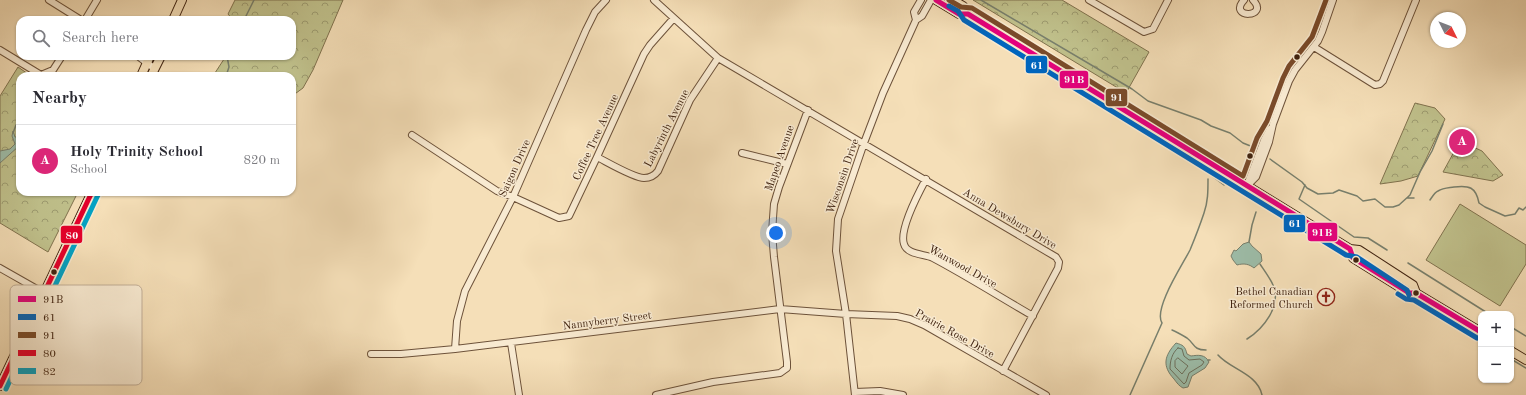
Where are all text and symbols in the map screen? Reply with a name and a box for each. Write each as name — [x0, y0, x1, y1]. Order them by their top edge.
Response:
north arrow — [1430, 12, 1466, 48]
search box — [16, 16, 296, 60]
icon: search — [30, 27, 52, 49]
text: Search here — [62, 31, 139, 46]
unlabelled marker — [1292, 52, 1302, 62]
line badge: 61 — [1025, 55, 1048, 74]
text: 61 — [1031, 61, 1043, 72]
line badge: 91B — [1059, 70, 1089, 89]
text: 91B — [1064, 75, 1084, 86]
street label: Labyrinth Avenue — [643, 88, 692, 169]
line badge: 91 — [1105, 88, 1128, 107]
text: Nearby — [32, 90, 87, 107]
street label: Coffee Tree Avenue — [572, 93, 621, 182]
text: 91 — [1111, 93, 1123, 104]
street label: Mapeo Avenue — [764, 124, 797, 193]
pin: A — [1449, 127, 1475, 157]
street label: Saigon Drive — [498, 138, 533, 199]
street label: Wisconsin Drive — [825, 138, 861, 215]
text: Holy Trinity School — [70, 145, 203, 160]
unlabelled marker — [1245, 151, 1255, 161]
text: A — [40, 154, 50, 167]
text: 820 m — [243, 154, 280, 167]
text: School — [70, 163, 107, 176]
street label: Anna Dewsbury Drive — [960, 187, 1058, 252]
line badge: 61 — [1283, 214, 1306, 233]
text: 61 — [1289, 219, 1301, 230]
line badge: 91B — [1307, 222, 1338, 242]
your location — [766, 223, 786, 243]
line badge: 80 — [60, 225, 83, 244]
text: 91B — [1312, 228, 1332, 239]
text: 80 — [66, 231, 78, 242]
street label: Wanwood Drive — [926, 244, 998, 291]
unlabelled marker — [1351, 255, 1361, 265]
unlabelled marker — [49, 267, 59, 277]
legend — [10, 285, 142, 385]
place label: Bethel Canadian Reformed Church — [1229, 287, 1313, 311]
church icon: Bethel Canadian Reformed Church — [1316, 287, 1336, 307]
unlabelled marker — [1411, 288, 1421, 298]
text: 91B — [43, 295, 63, 306]
street label: Prairie Rose Drive — [913, 308, 996, 361]
street label: Nannyberry Street — [562, 311, 652, 332]
map controls — [1478, 311, 1514, 383]
button: + — [1478, 311, 1514, 347]
text: 61 — [43, 313, 56, 324]
text: 91 — [43, 331, 56, 342]
button: − — [1478, 347, 1514, 383]
text: 80 — [43, 349, 56, 360]
text: 82 — [43, 367, 56, 378]

